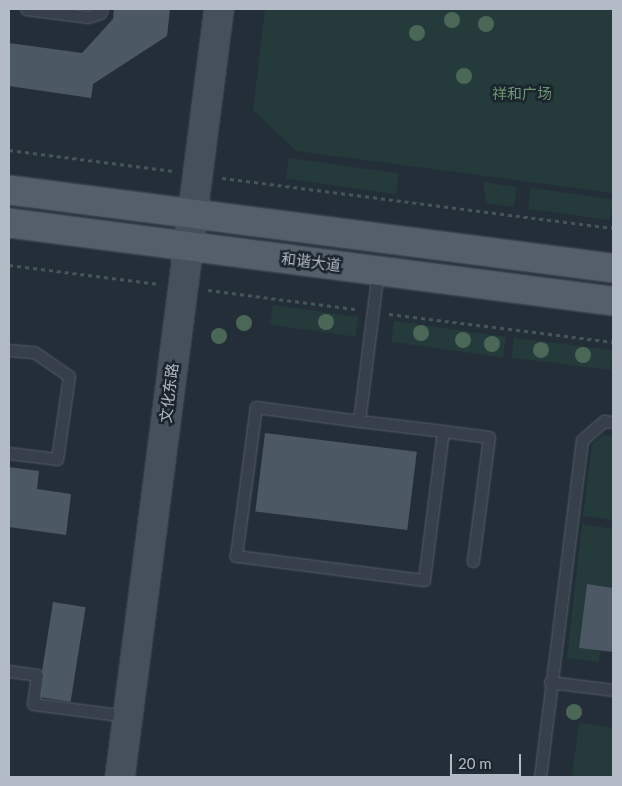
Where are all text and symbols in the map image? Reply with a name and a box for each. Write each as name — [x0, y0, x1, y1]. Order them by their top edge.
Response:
park label: 祥和广场 — [492, 85, 552, 103]
street label: 和谐大道 — [280, 249, 342, 275]
street label: 文化东路 — [156, 362, 182, 424]
scale bar — [452, 744, 523, 776]
text: 20 m — [458, 754, 492, 772]

